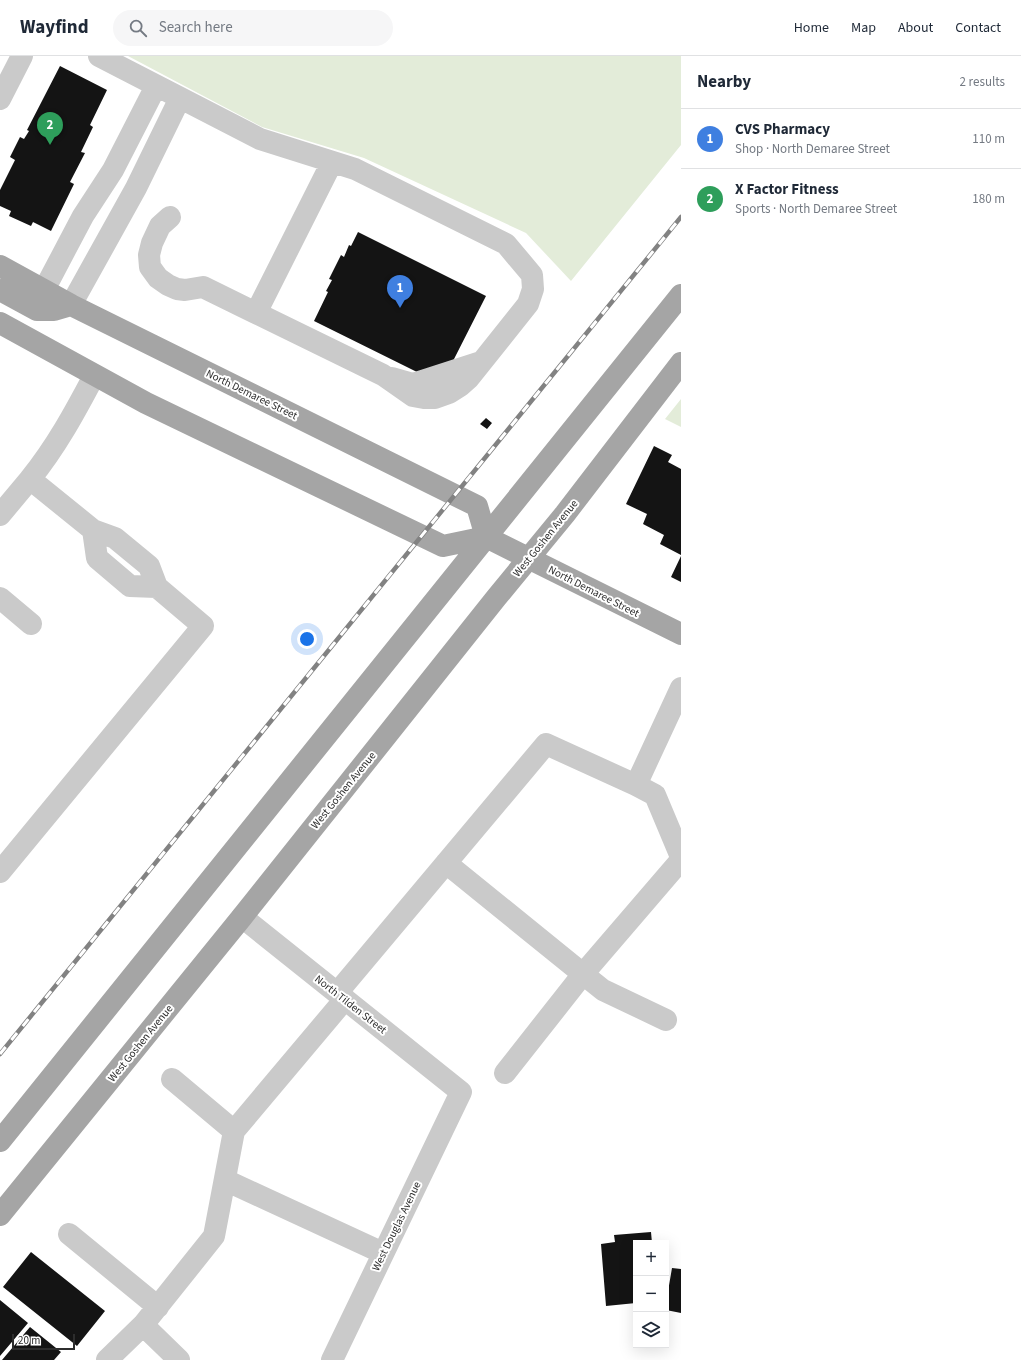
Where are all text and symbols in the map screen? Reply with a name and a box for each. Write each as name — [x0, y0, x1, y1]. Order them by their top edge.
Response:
search box — [113, 10, 393, 46]
text: Wayfind — [20, 14, 89, 41]
icon: search — [127, 17, 149, 39]
text: Search here — [159, 17, 233, 38]
text: Home — [794, 18, 829, 38]
text: Map — [851, 18, 876, 38]
text: About — [898, 18, 933, 38]
text: Contact — [955, 18, 1001, 38]
text: Nearby — [697, 70, 751, 94]
text: 2 results — [960, 73, 1005, 91]
pin: 2 — [37, 112, 63, 145]
text: CVS Pharmacy — [735, 119, 830, 140]
text: 1 — [707, 130, 713, 148]
text: 110 m — [972, 130, 1005, 148]
text: Shop · North Demaree Street — [735, 140, 890, 158]
text: X Factor Fitness — [735, 179, 839, 200]
text: 2 — [707, 190, 713, 208]
text: 180 m — [972, 190, 1005, 208]
text: Sports · North Demaree Street — [735, 200, 897, 218]
pin: 1 — [387, 275, 413, 308]
street label: North Demaree Street — [204, 366, 300, 423]
street label: West Goshen Avenue — [510, 496, 582, 580]
street label: North Demaree Street — [546, 562, 642, 621]
your location — [297, 629, 317, 649]
street label: West Goshen Avenue — [308, 748, 380, 832]
street label: North Tilden Street — [312, 972, 390, 1037]
street label: West Goshen Avenue — [105, 1001, 177, 1085]
street label: West Douglas Avenue — [368, 1179, 425, 1273]
map controls — [633, 1240, 669, 1348]
button: + — [633, 1240, 669, 1276]
button: − — [633, 1276, 669, 1312]
button: layers — [633, 1312, 669, 1348]
scale bar — [12, 1332, 75, 1351]
text: 20 m — [18, 1333, 40, 1348]

